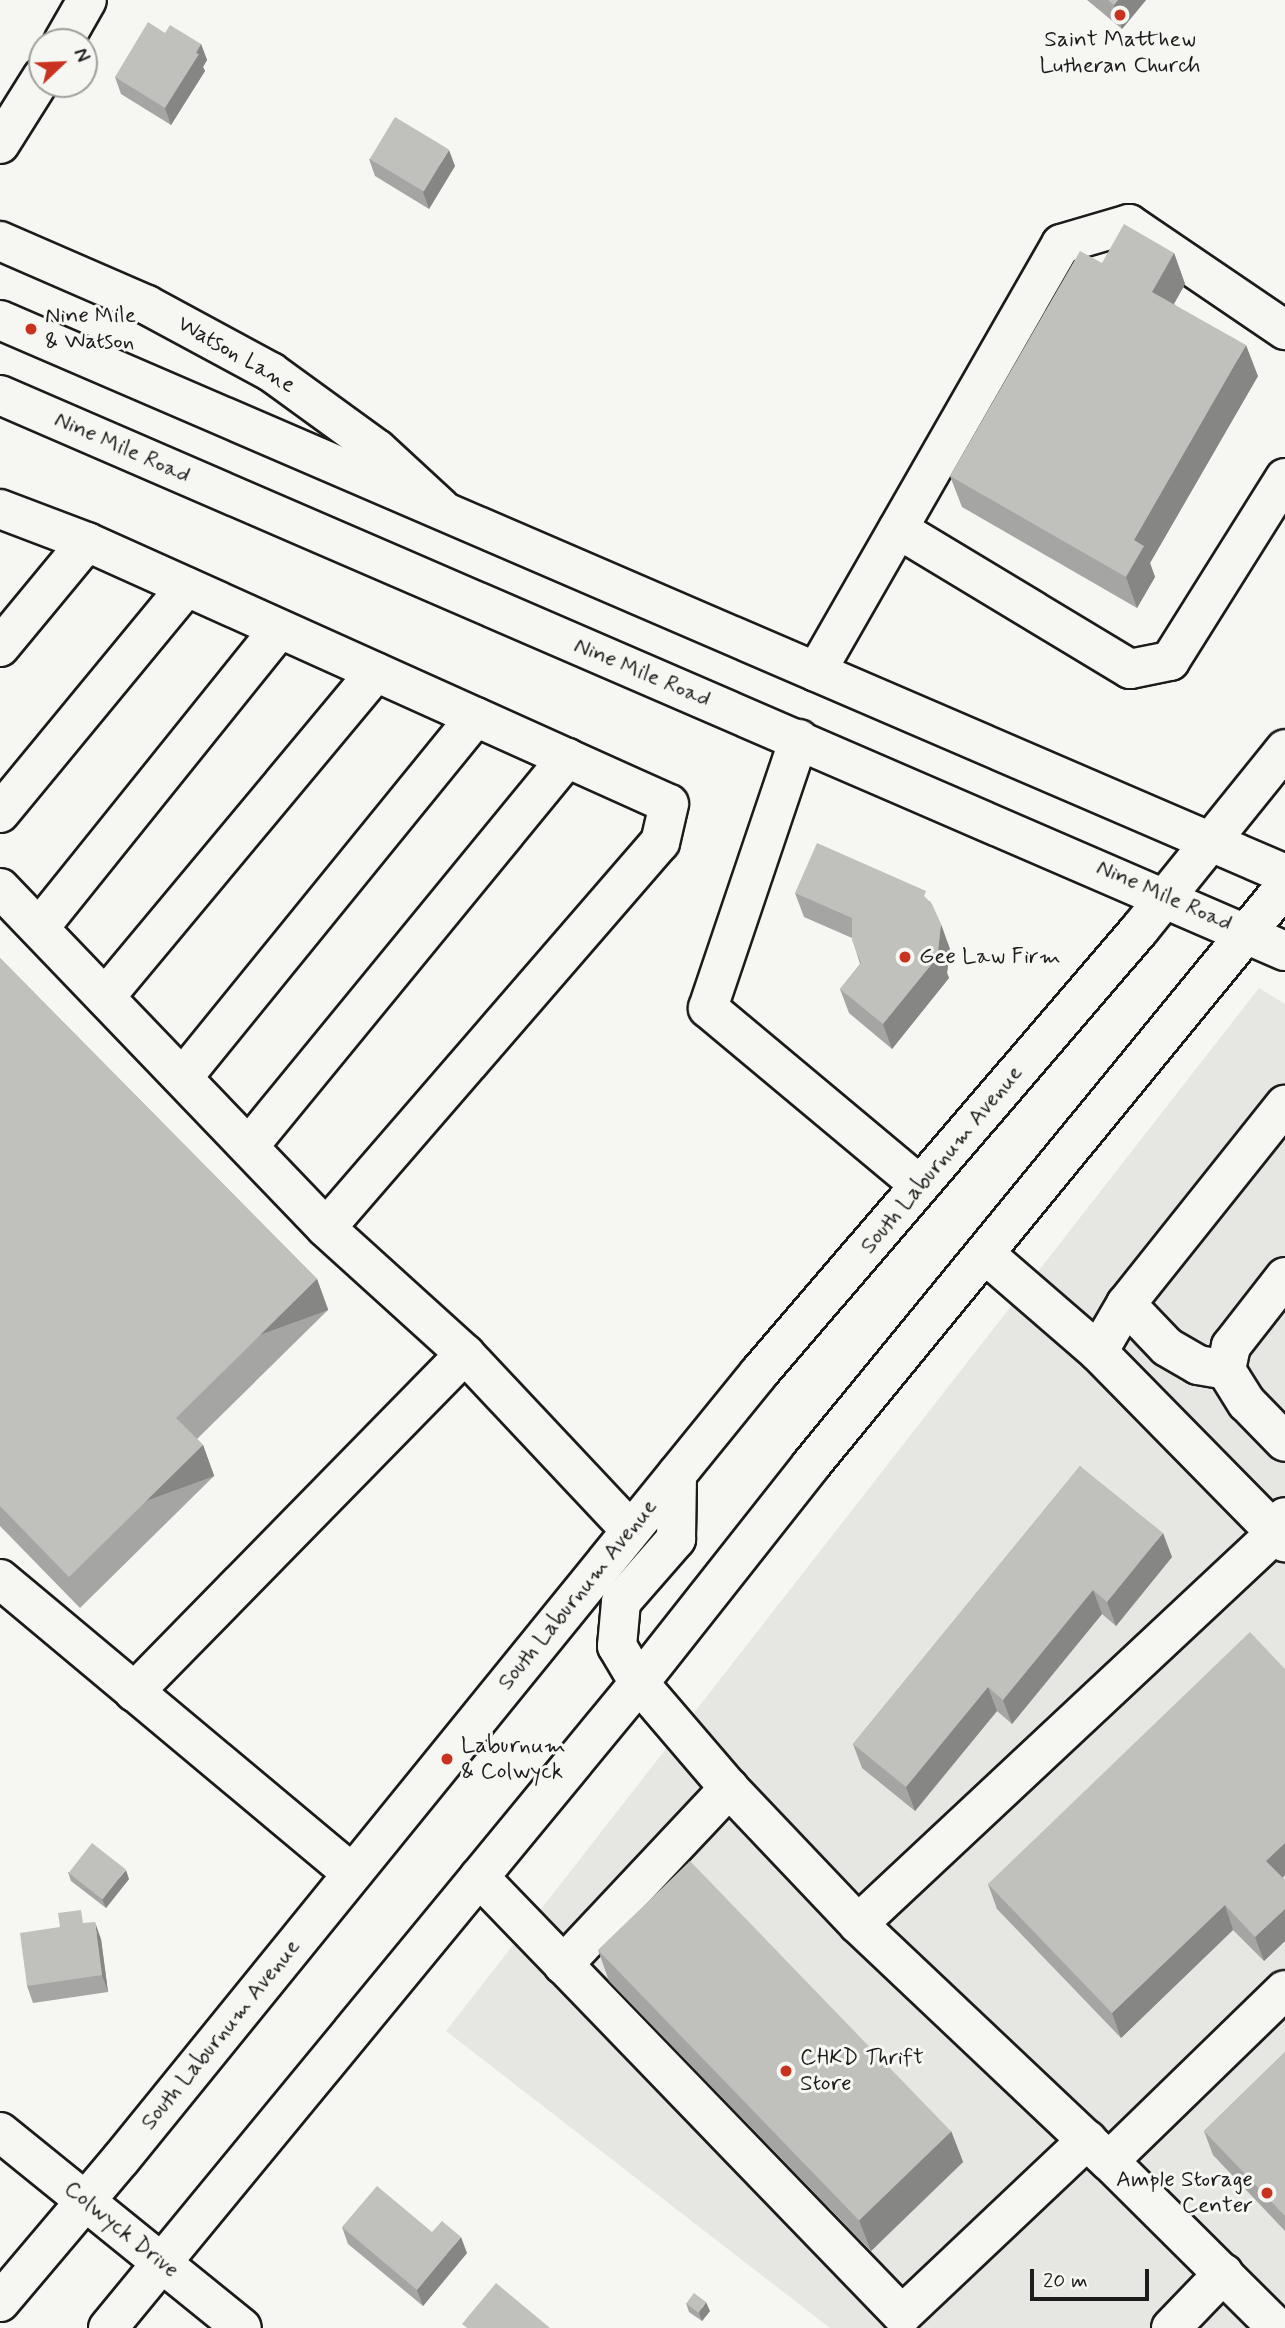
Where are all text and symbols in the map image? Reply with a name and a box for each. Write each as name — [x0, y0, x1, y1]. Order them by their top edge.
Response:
marker: Saint Matthew Lutheran Church — [1112, 7, 1128, 23]
place label: Saint Matthew Lutheran Church — [1037, 26, 1203, 80]
north arrow — [28, 28, 98, 98]
text: N — [67, 45, 95, 66]
place label: Nine Mile & Watson — [45, 302, 137, 356]
street label: Watson Lane — [175, 312, 297, 398]
marker: Nine Mile & Watson — [23, 321, 39, 337]
street label: Nine Mile Road — [50, 406, 194, 490]
street label: Nine Mile Road — [570, 632, 714, 714]
street label: Nine Mile Road — [1092, 854, 1236, 938]
place label: Gee Law Firm — [919, 943, 1061, 971]
marker: Gee Law Firm — [897, 949, 913, 965]
street label: South Laburnum Avenue — [855, 1060, 1029, 1260]
street label: South Laburnum Avenue — [492, 1493, 664, 1697]
place label: Laburnum & Colwyck — [461, 1732, 566, 1786]
marker: Laburnum & Colwyck — [439, 1751, 455, 1767]
street label: South Laburnum Avenue — [135, 1933, 307, 2137]
place label: CHKD Thrift Store — [800, 2044, 922, 2098]
marker: CHKD Thrift Store — [778, 2063, 794, 2079]
place label: Ample Storage Center — [1115, 2166, 1253, 2220]
street label: Colwyck Drive — [58, 2175, 184, 2285]
marker: Ample Storage Center — [1259, 2185, 1275, 2201]
scale bar — [1033, 2254, 1152, 2298]
text: 20 m — [1043, 2267, 1088, 2295]

